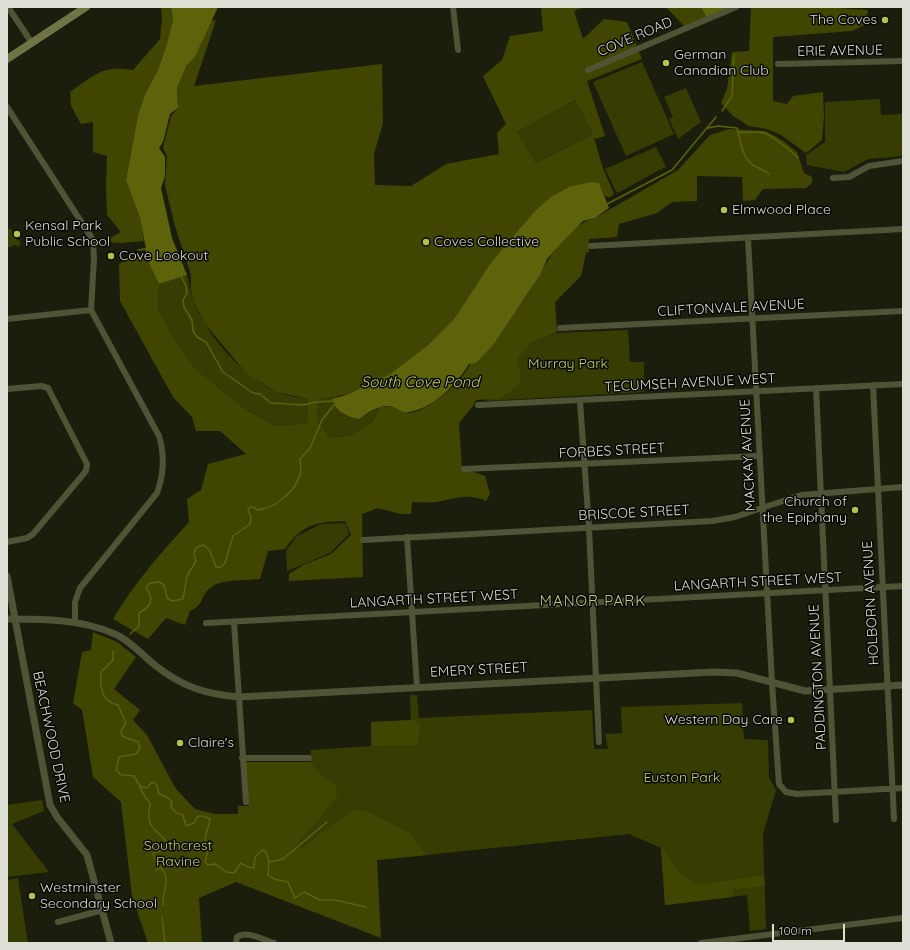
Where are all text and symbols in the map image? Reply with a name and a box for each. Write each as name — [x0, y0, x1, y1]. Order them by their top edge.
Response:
place label: The Coves — [810, 12, 877, 28]
street label: COVE ROAD — [595, 14, 675, 60]
marker: The Coves — [880, 15, 890, 25]
street label: ERIE AVENUE — [797, 42, 883, 60]
place label: German Canadian Club — [674, 47, 769, 80]
marker: German Canadian Club — [661, 58, 671, 68]
place label: Elmwood Place — [732, 202, 831, 218]
marker: Elmwood Place — [719, 205, 729, 215]
place label: Kensal Park Public School — [25, 218, 110, 250]
marker: Kensal Park Public School — [12, 229, 22, 239]
place label: Coves Collective — [434, 234, 539, 250]
marker: Coves Collective — [421, 237, 431, 247]
place label: Cove Lookout — [119, 248, 208, 264]
marker: Cove Lookout — [106, 251, 116, 261]
street label: CLIFTONVALE AVENUE — [657, 296, 805, 320]
park label: Murray Park — [528, 356, 608, 372]
street label: TECUMSEH AVENUE WEST — [604, 370, 776, 396]
water label: South Cove Pond — [361, 373, 479, 391]
street label: MACKAY AVENUE — [737, 398, 759, 512]
street label: FORBES STREET — [558, 440, 666, 462]
place label: Church of the Epiphany — [762, 494, 847, 526]
street label: BRISCOE STREET — [578, 502, 690, 524]
marker: Church of the Epiphany — [850, 505, 860, 515]
street label: HOLBORN AVENUE — [859, 540, 883, 666]
street label: LANGARTH STREET WEST — [673, 569, 843, 595]
street label: LANGARTH STREET WEST — [349, 586, 519, 612]
district label: MANOR PARK — [540, 592, 646, 610]
street label: PADDINGTON AVENUE — [806, 604, 830, 750]
street label: EMERY STREET — [429, 659, 529, 681]
street label: BEACHWOOD DRIVE — [29, 670, 73, 804]
place label: Western Day Care — [664, 712, 783, 728]
marker: Western Day Care — [786, 715, 796, 725]
place label: Claire's — [188, 735, 234, 751]
marker: Claire's — [175, 738, 185, 748]
park label: Euston Park — [643, 770, 721, 786]
park label: Southcrest Ravine — [144, 838, 212, 870]
place label: Westminster Secondary School — [40, 880, 157, 912]
marker: Westminster Secondary School — [27, 891, 37, 901]
scale bar — [774, 916, 847, 942]
text: 100 m — [779, 923, 812, 938]

